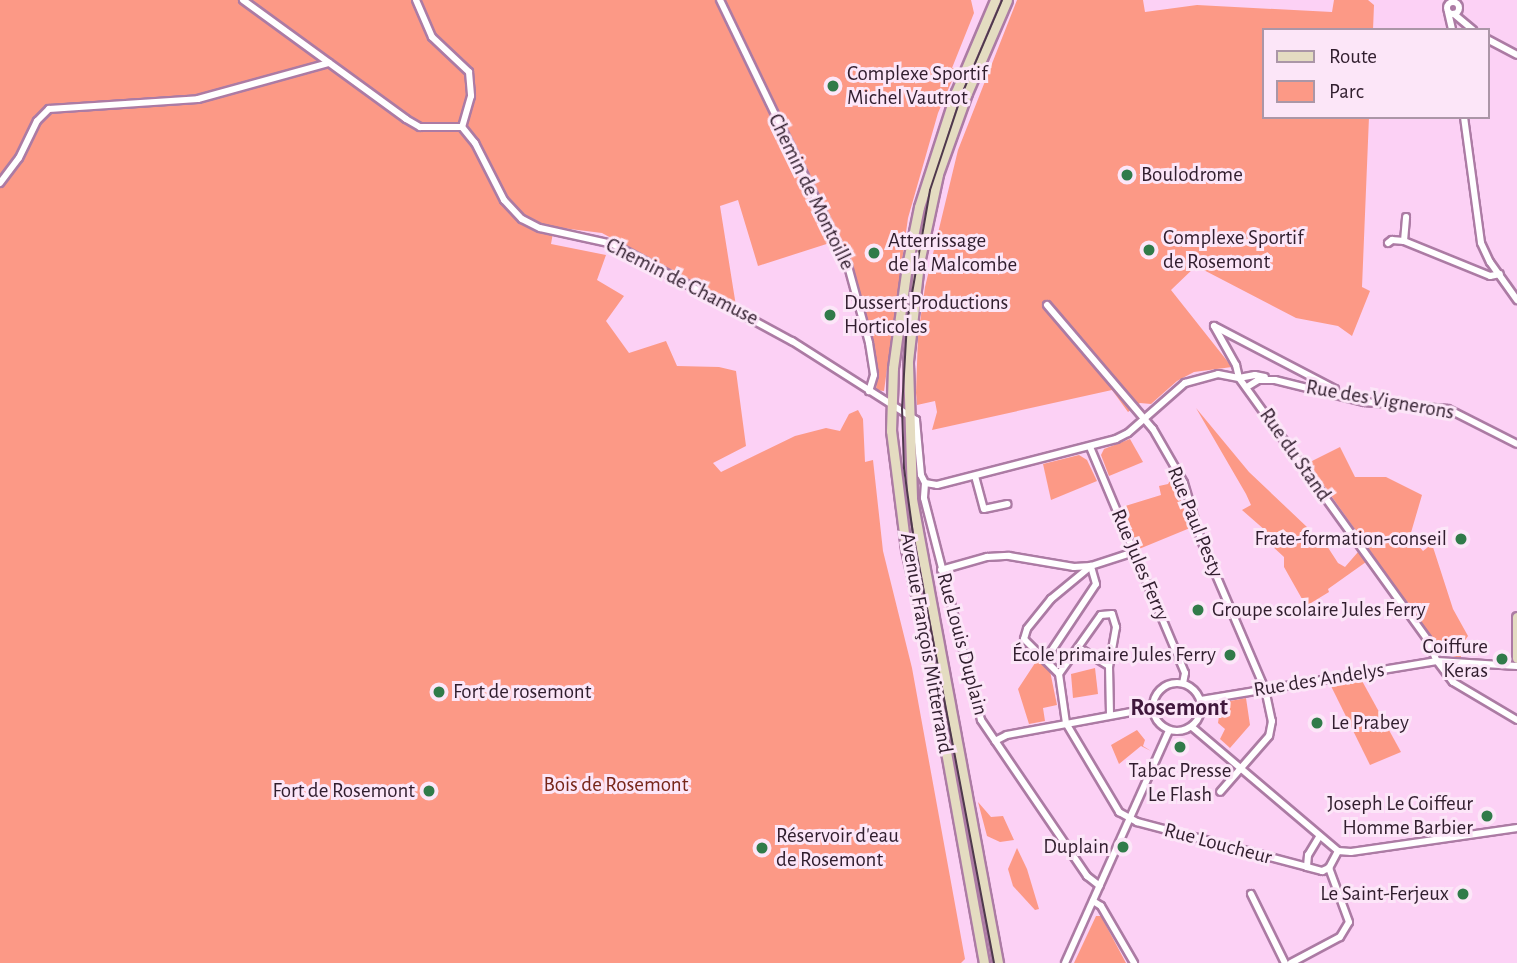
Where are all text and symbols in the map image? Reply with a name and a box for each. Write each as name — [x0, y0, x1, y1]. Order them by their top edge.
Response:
legend — [1262, 28, 1489, 119]
text: Route — [1329, 46, 1377, 67]
place label: Complexe Sportif Michel Vautrot — [847, 61, 988, 111]
marker: Complexe Sportif Michel Vautrot — [825, 78, 841, 94]
text: Parc — [1329, 81, 1364, 102]
street label: Chemin de Montoille — [762, 110, 860, 274]
place label: Boulodrome — [1141, 162, 1243, 188]
marker: Boulodrome — [1119, 167, 1135, 183]
place label: Complexe Sportif de Rosemont — [1163, 225, 1304, 275]
place label: Atterrissage de la Malcombe — [888, 228, 1017, 278]
street label: Chemin de Chamuse — [601, 233, 763, 331]
marker: Complexe Sportif de Rosemont — [1141, 242, 1157, 258]
marker: Atterrissage de la Malcombe — [866, 245, 882, 261]
place label: Dussert Productions Horticoles — [844, 290, 1008, 340]
marker: Dussert Productions Horticoles — [822, 307, 838, 323]
street label: Rue des Vignerons — [1304, 375, 1456, 425]
street label: Rue du Stand — [1254, 404, 1336, 506]
street label: Rue Paul Pesty — [1161, 463, 1229, 581]
street label: Rue Jules Ferry — [1105, 505, 1175, 625]
place label: Frate-formation-conseil — [1255, 526, 1447, 552]
street label: Avenue François Mitterrand — [894, 531, 958, 755]
marker: Frate-formation-conseil — [1453, 531, 1469, 547]
street label: Rue Louis Duplain — [931, 570, 993, 718]
place label: Groupe scolaire Jules Ferry — [1212, 597, 1426, 623]
marker: Groupe scolaire Jules Ferry — [1190, 602, 1206, 618]
place label: Coiffure Keras — [1422, 634, 1488, 684]
place label: École primaire Jules Ferry — [1012, 642, 1216, 668]
marker: École primaire Jules Ferry — [1222, 647, 1238, 663]
marker: Coiffure Keras — [1494, 651, 1510, 667]
street label: Rue des Andelys — [1252, 657, 1386, 703]
place label: Fort de rosemont — [453, 679, 591, 705]
marker: Fort de rosemont — [431, 684, 447, 700]
district label: Rosemont — [1130, 695, 1228, 723]
place label: Le Prabey — [1331, 710, 1409, 736]
marker: Le Prabey — [1309, 715, 1325, 731]
marker: Tabac Presse Le Flash — [1172, 739, 1188, 755]
place label: Tabac Presse Le Flash — [1129, 758, 1231, 808]
park label: Bois de Rosemont — [544, 772, 688, 798]
place label: Fort de Rosemont — [272, 778, 415, 804]
marker: Fort de Rosemont — [421, 783, 437, 799]
place label: Joseph Le Coiffeur Homme Barbier — [1327, 791, 1473, 841]
marker: Joseph Le Coiffeur Homme Barbier — [1479, 808, 1495, 824]
street label: Rue Loucheur — [1161, 818, 1275, 870]
place label: Réservoir d'eau de Rosemont — [776, 823, 899, 873]
place label: Duplain — [1043, 834, 1109, 860]
marker: Duplain — [1115, 839, 1131, 855]
marker: Réservoir d'eau de Rosemont — [754, 840, 770, 856]
place label: Le Saint-Ferjeux — [1320, 881, 1449, 907]
marker: Le Saint-Ferjeux — [1455, 886, 1471, 902]

